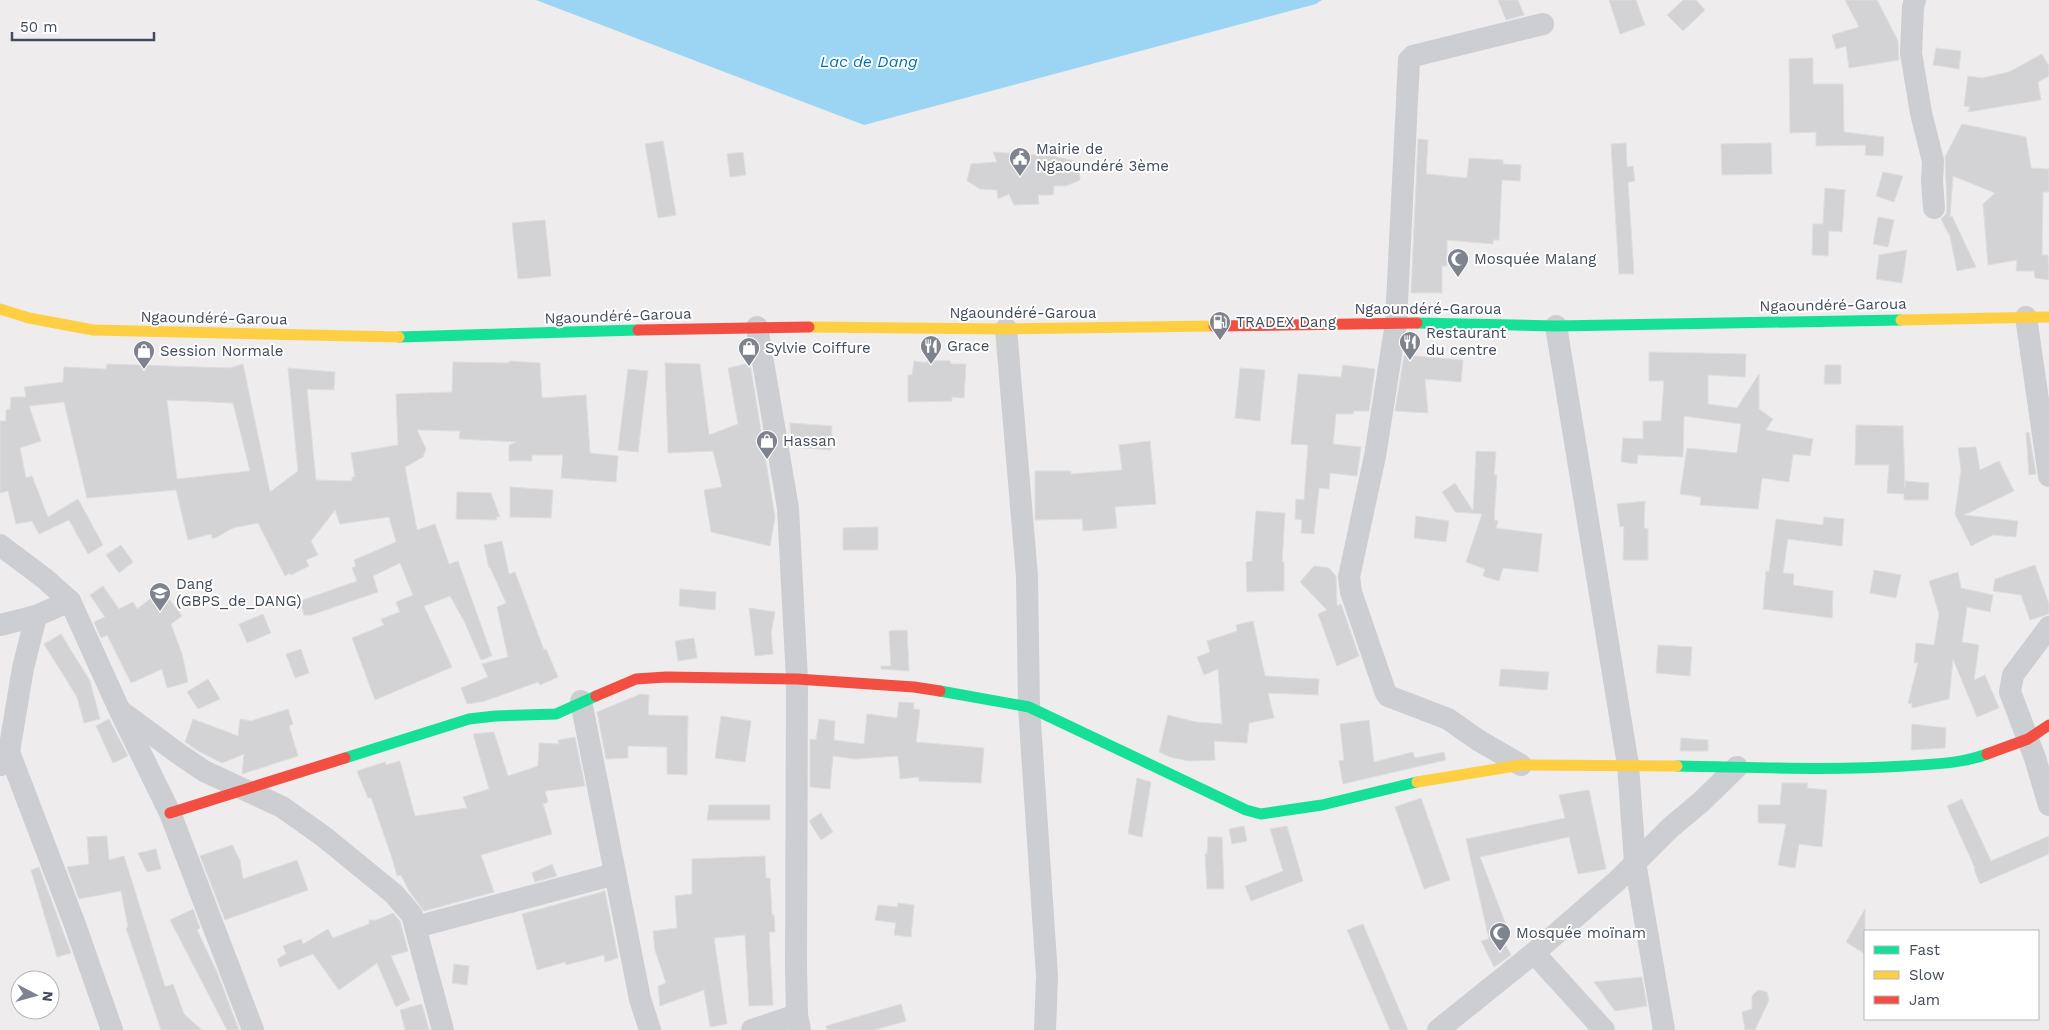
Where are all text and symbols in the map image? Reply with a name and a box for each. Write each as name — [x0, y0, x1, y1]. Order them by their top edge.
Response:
scale bar — [12, 10, 155, 42]
text: 50 m — [20, 18, 57, 36]
water label: Lac de Dang — [820, 52, 918, 71]
place label: Mairie de Ngaoundéré 3ème — [1036, 140, 1169, 175]
public building icon: Mairie de Ngaoundéré 3ème — [1008, 146, 1032, 177]
mosque icon: Mosquée Malang — [1446, 247, 1470, 278]
place label: Mosquée Malang — [1474, 250, 1596, 268]
street label: Ngaoundéré-Garoua — [1759, 295, 1907, 315]
street label: Ngaoundéré-Garoua — [1354, 300, 1502, 318]
street label: Ngaoundéré-Garoua — [544, 304, 692, 328]
street label: Ngaoundéré-Garoua — [949, 304, 1097, 322]
street label: Ngaoundéré-Garoua — [140, 308, 288, 328]
fuel station icon: TRADEX Dang — [1208, 310, 1232, 341]
place label: TRADEX Dang — [1236, 313, 1336, 331]
place label: Restaurant du centre — [1426, 324, 1507, 359]
restaurant icon: Restaurant du centre — [1398, 330, 1422, 361]
restaurant icon: Grace — [919, 334, 943, 365]
shop icon: Sylvie Coiffure — [737, 336, 761, 367]
place label: Grace — [947, 337, 989, 355]
shop icon: Session Normale — [132, 339, 156, 370]
place label: Sylvie Coiffure — [765, 339, 871, 357]
place label: Session Normale — [160, 342, 284, 360]
shop icon: Hassan — [755, 429, 779, 460]
place label: Hassan — [783, 432, 836, 450]
place label: Dang (GBPS_de_DANG) — [176, 575, 301, 610]
school or university icon: Dang (GBPS_de_DANG) — [148, 581, 172, 612]
mosque icon: Mosquée moïnam — [1488, 921, 1512, 952]
place label: Mosquée moïnam — [1516, 924, 1646, 942]
legend — [1864, 930, 2039, 1020]
text: Fast — [1909, 941, 1941, 959]
text: Slow — [1909, 966, 1945, 984]
north arrow — [10, 970, 60, 1020]
text: N — [39, 990, 56, 1002]
text: Jam — [1909, 991, 1940, 1009]

